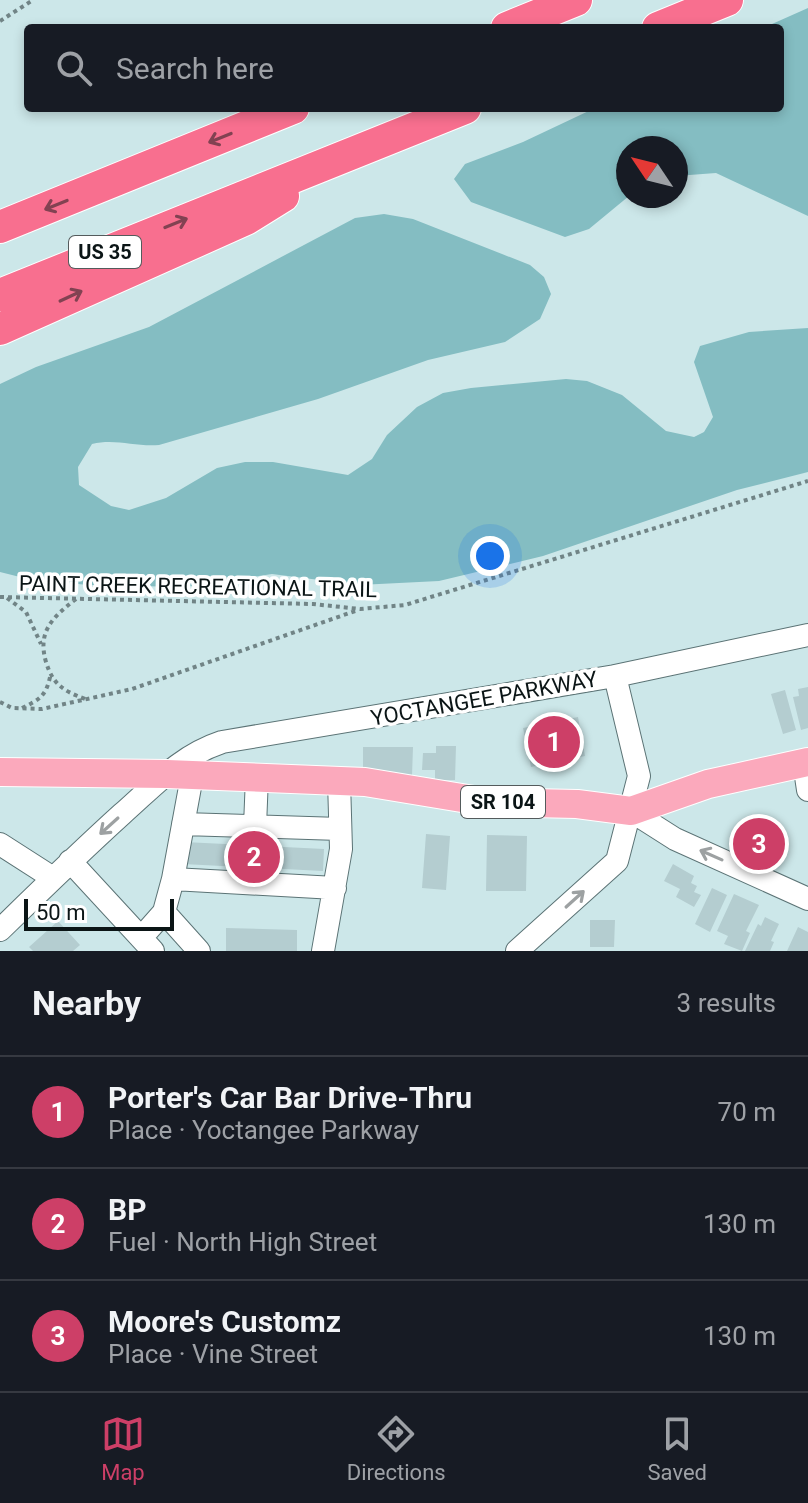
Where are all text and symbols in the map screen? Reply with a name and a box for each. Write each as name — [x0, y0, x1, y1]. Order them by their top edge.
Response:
search box — [24, 24, 784, 112]
icon: search — [52, 46, 96, 90]
text: Search here — [116, 51, 274, 86]
one-way arrow — [208, 131, 233, 146]
north arrow — [616, 136, 688, 208]
one-way arrow — [44, 199, 69, 213]
one-way arrow — [163, 215, 188, 229]
road number: US 35 — [69, 236, 141, 268]
one-way arrow — [58, 288, 82, 303]
your location — [470, 536, 510, 576]
street label: PAINT CREEK RECREATIONAL TRAIL — [19, 571, 377, 602]
street label: YOCTANGEE PARKWAY — [369, 666, 600, 731]
pin: 1 — [528, 712, 580, 772]
road number: SR 104 — [461, 786, 545, 818]
pin: 3 — [733, 814, 785, 874]
one-way arrow — [99, 816, 119, 835]
pin: 2 — [228, 827, 280, 887]
one-way arrow — [700, 847, 724, 862]
one-way arrow — [564, 890, 585, 909]
scale bar — [24, 895, 174, 931]
text: 50 m — [36, 900, 85, 925]
text: Nearby — [32, 983, 141, 1023]
text: 3 results — [677, 988, 776, 1018]
text: Porter's Car Bar Drive-Thru — [108, 1080, 472, 1115]
text: 1 — [51, 1097, 65, 1127]
text: 70 m — [718, 1097, 776, 1127]
text: Place · Yoctangee Parkway — [108, 1115, 419, 1145]
text: BP — [108, 1192, 146, 1227]
text: 2 — [51, 1209, 65, 1239]
text: 130 m — [703, 1209, 776, 1239]
text: Fuel · North High Street — [108, 1227, 377, 1257]
text: Moore's Customz — [108, 1304, 341, 1339]
text: 3 — [51, 1321, 65, 1351]
text: 130 m — [703, 1321, 776, 1351]
text: Place · Vine Street — [108, 1339, 318, 1369]
tab: Map — [101, 1412, 145, 1485]
tab: Directions — [347, 1412, 446, 1485]
tab: Saved — [648, 1412, 707, 1485]

